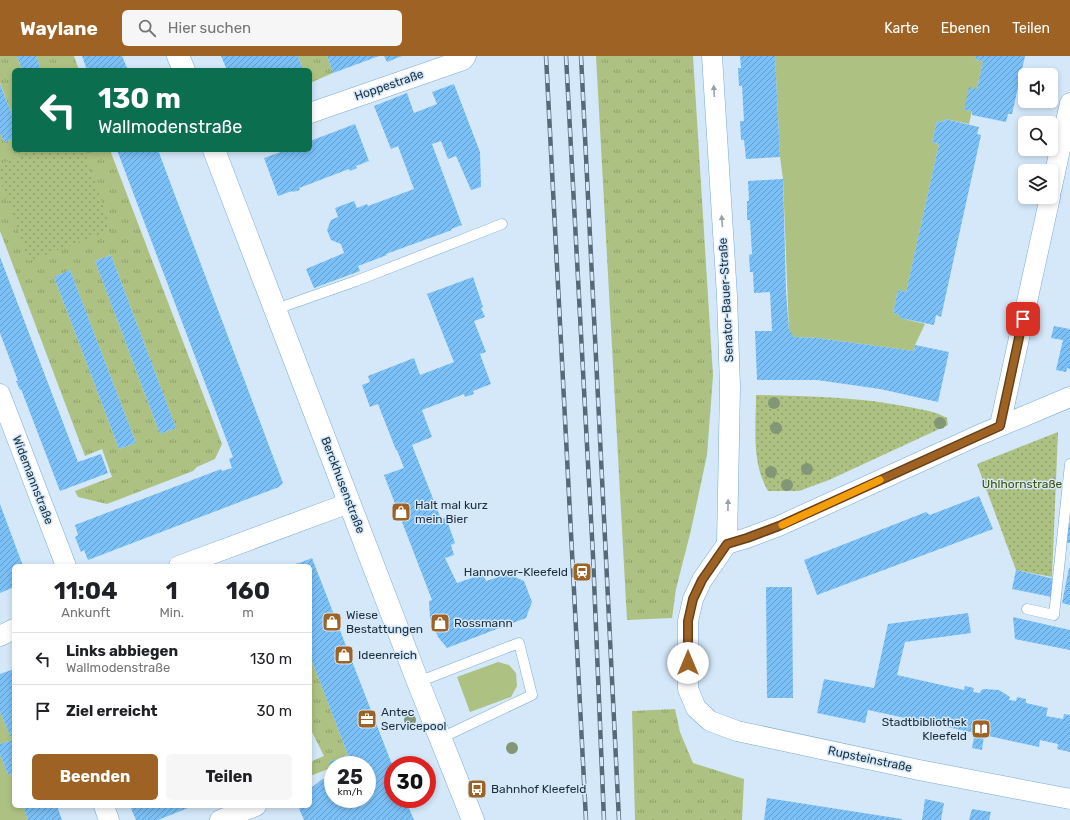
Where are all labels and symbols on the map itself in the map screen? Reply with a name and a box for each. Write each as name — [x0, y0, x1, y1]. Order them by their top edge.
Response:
street label: Hoppestraße — [353, 67, 426, 103]
one-way arrow — [711, 84, 717, 97]
one-way arrow — [719, 215, 726, 227]
street label: Senator-Bauer-Straße — [716, 237, 736, 363]
pin — [1006, 302, 1040, 336]
street label: Widemannstraße — [10, 434, 56, 527]
street label: Berckhusenstraße — [318, 435, 368, 536]
park label: Uhlhornstraße — [982, 477, 1062, 491]
place label: Halt mal kurz mein Bier — [415, 498, 488, 526]
one-way arrow — [725, 498, 731, 511]
shop icon: Halt mal kurz mein Bier — [390, 501, 412, 523]
station icon: Hannover-Kleefeld — [571, 561, 593, 583]
place label: Hannover-Kleefeld — [464, 565, 568, 579]
place label: Wiese Bestattungen — [346, 608, 423, 636]
shop icon: Wiese Bestattungen — [321, 611, 343, 633]
shop icon: Rossmann — [429, 612, 451, 634]
place label: Rossmann — [454, 616, 513, 630]
position arrow — [667, 642, 709, 684]
shop icon: Ideenreich — [333, 644, 355, 666]
place label: Ideenreich — [358, 648, 417, 662]
place label: Antec Servicepool — [381, 705, 447, 733]
office icon: Antec Servicepool — [356, 708, 378, 730]
place label: Stadtbibliothek Kleefeld — [882, 715, 968, 743]
library icon: Stadtbibliothek Kleefeld — [970, 718, 992, 740]
street label: Rupsteinstraße — [827, 743, 914, 775]
speed limit sign: 30 — [384, 756, 436, 808]
bus stop icon: Bahnhof Kleefeld — [466, 778, 488, 800]
place label: Bahnhof Kleefeld — [491, 782, 586, 796]

